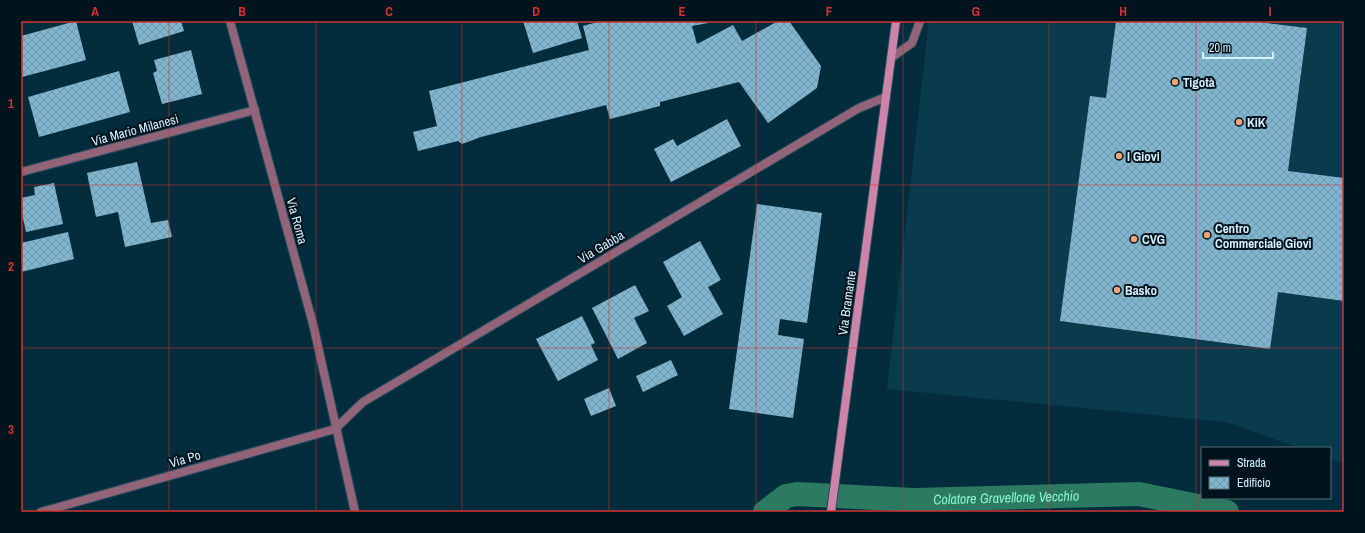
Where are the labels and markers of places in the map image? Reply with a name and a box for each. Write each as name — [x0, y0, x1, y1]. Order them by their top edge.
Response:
place label: Tigotà — [1183, 74, 1215, 91]
marker: Tigotà — [1170, 77, 1180, 87]
place label: KiK — [1247, 114, 1266, 131]
marker: KiK — [1234, 117, 1244, 127]
place label: I Giovi — [1127, 148, 1160, 165]
marker: I Giovi — [1114, 151, 1124, 161]
place label: Centro Commerciale Giovi — [1215, 220, 1312, 252]
marker: Centro Commerciale Giovi — [1202, 230, 1212, 240]
place label: CVG — [1142, 231, 1165, 248]
marker: CVG — [1129, 234, 1139, 244]
place label: Basko — [1125, 282, 1157, 299]
marker: Basko — [1112, 285, 1122, 295]

